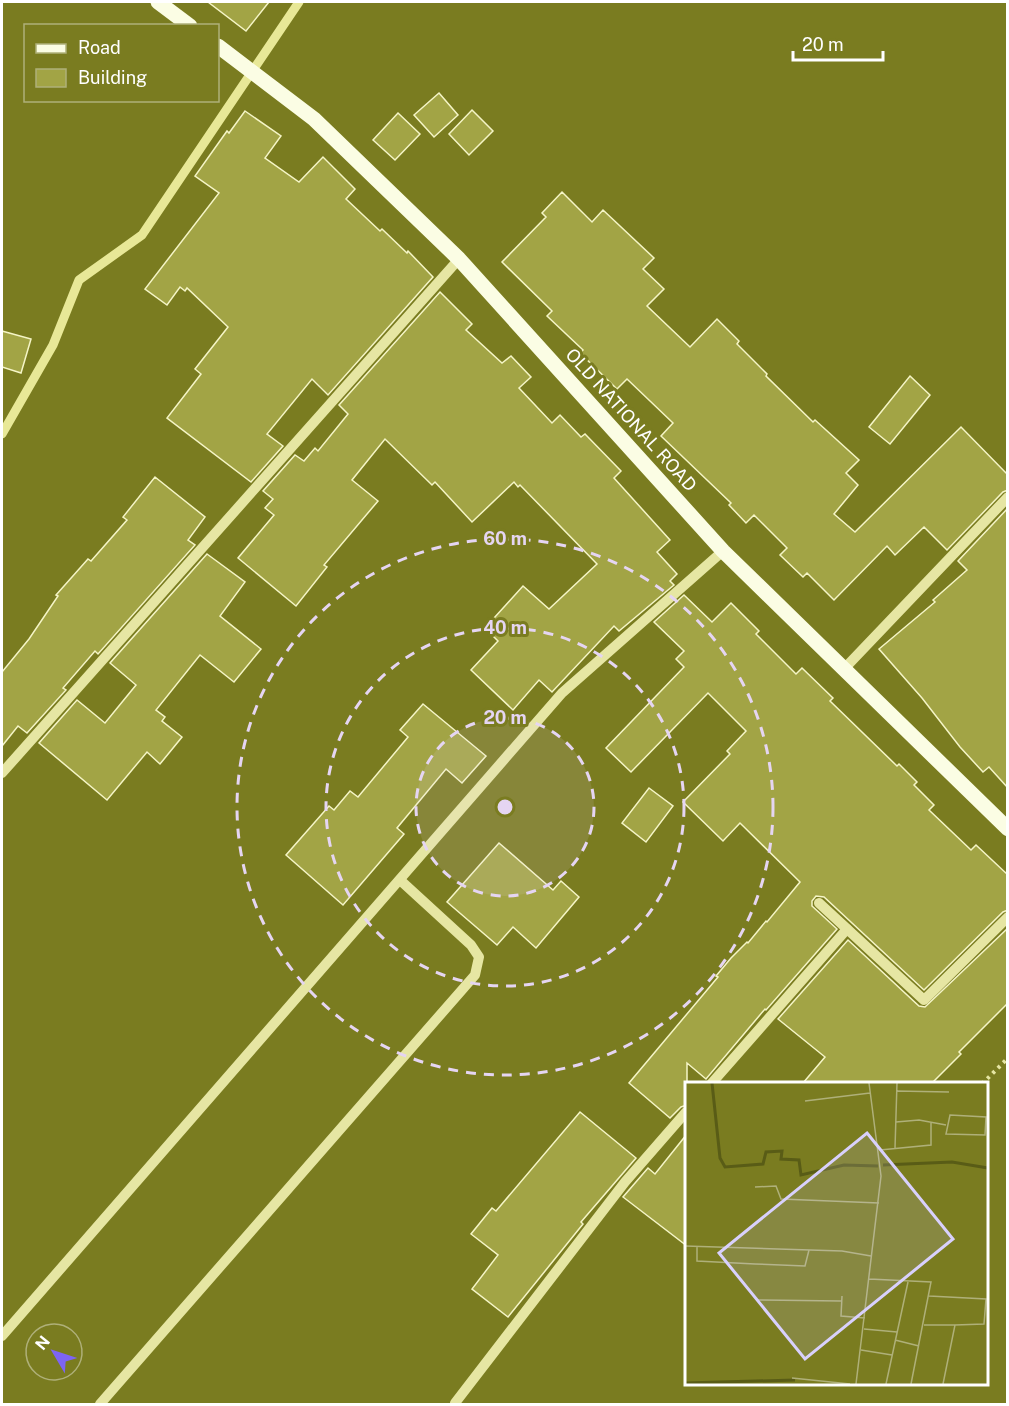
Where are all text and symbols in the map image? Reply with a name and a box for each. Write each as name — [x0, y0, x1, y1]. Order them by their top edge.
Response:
legend — [24, 24, 219, 102]
scale bar — [793, 24, 883, 62]
text: 20 m — [802, 34, 844, 55]
text: Road — [78, 37, 121, 58]
text: Building — [78, 67, 147, 88]
street label: OLD NATIONAL ROAD — [562, 344, 701, 496]
text: 60 m — [483, 528, 527, 549]
text: 40 m — [483, 617, 527, 638]
text: 20 m — [483, 707, 527, 728]
centre of rings — [495, 797, 515, 817]
inset map — [685, 1082, 988, 1385]
north arrow — [24, 1322, 84, 1382]
text: N — [31, 1332, 54, 1354]

